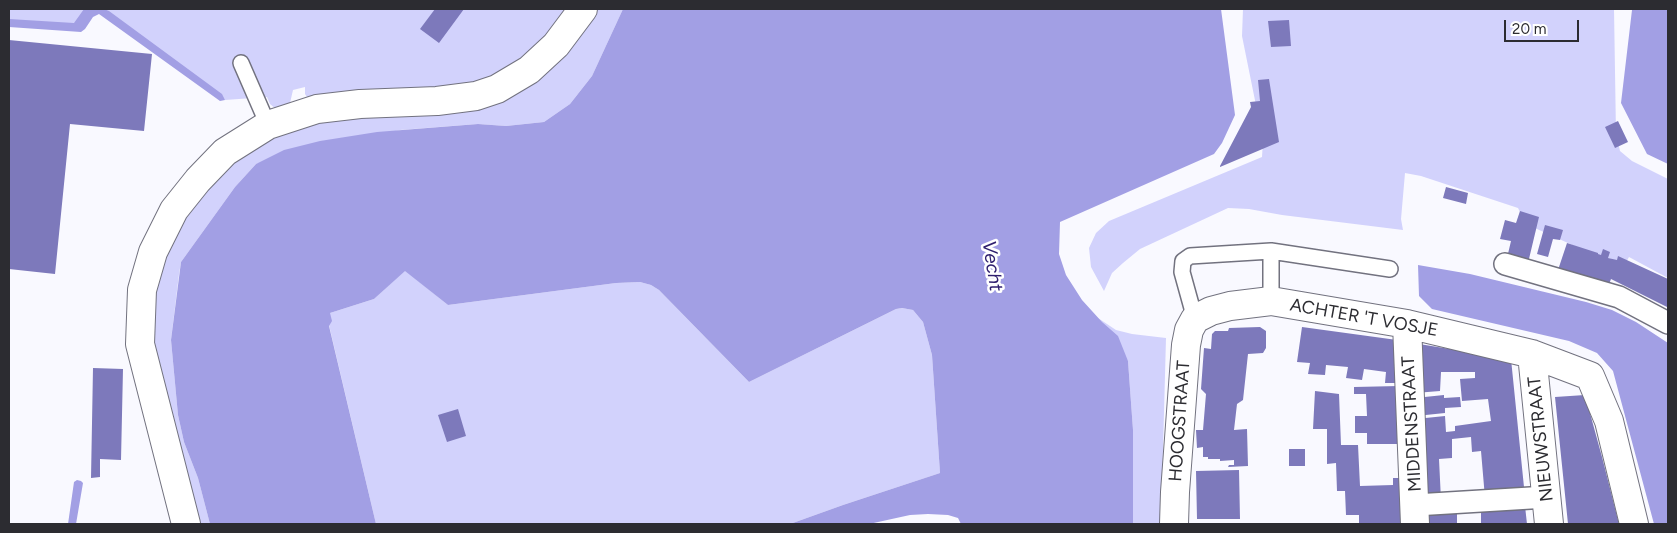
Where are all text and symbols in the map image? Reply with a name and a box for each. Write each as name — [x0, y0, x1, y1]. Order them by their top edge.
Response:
scale bar — [1507, 10, 1582, 42]
text: 20 m — [1512, 20, 1546, 38]
water label: Vecht — [977, 239, 1007, 293]
street label: ACHTER 'T VOSJE — [1288, 294, 1440, 342]
street label: MIDDENSTRAAT — [1398, 356, 1426, 492]
street label: HOOGSTRAAT — [1165, 360, 1195, 482]
street label: NIEUWSTRAAT — [1524, 375, 1558, 503]

